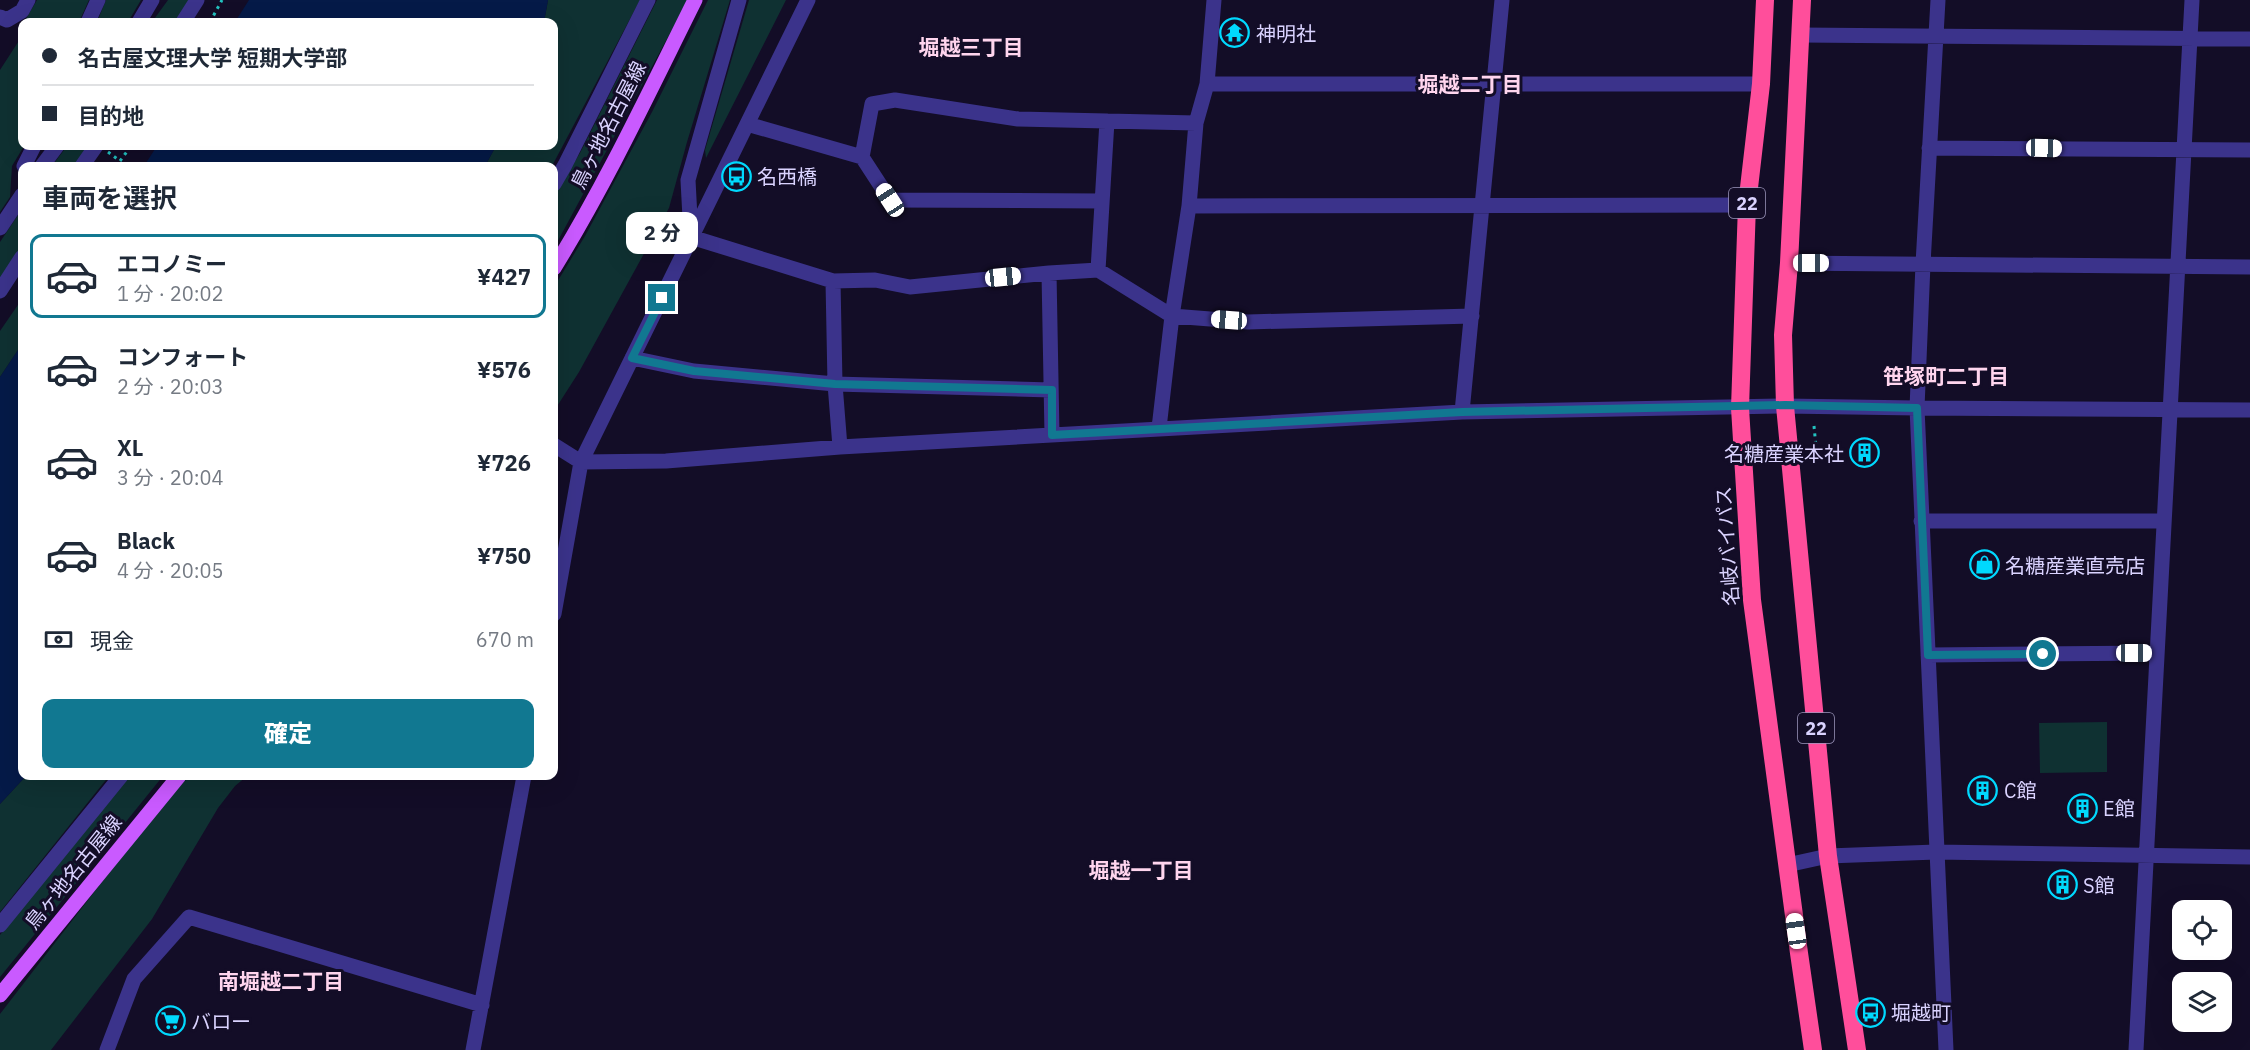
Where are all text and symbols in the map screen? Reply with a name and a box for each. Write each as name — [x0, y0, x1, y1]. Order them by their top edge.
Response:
temple icon: 神明社 — [1219, 17, 1251, 49]
place label: 神明社 — [1256, 20, 1316, 47]
district label: 堀越三丁目 — [919, 33, 1024, 61]
text: 名古屋文理大学 短期大学部 — [78, 43, 347, 72]
street label: 鳥ヶ地名古屋線 — [564, 57, 652, 193]
district label: 堀越二丁目 — [1418, 70, 1523, 98]
text: 目的地 — [78, 101, 144, 130]
car — [2026, 139, 2062, 157]
bus stop icon: 名西橋 — [720, 160, 752, 192]
place label: 名西橋 — [757, 163, 817, 190]
text: 車両を選択 — [42, 180, 177, 215]
car — [873, 180, 907, 220]
road number: 22 — [1729, 188, 1765, 218]
callout: 2 分 — [626, 211, 698, 253]
text: 2 分 — [644, 219, 680, 246]
icon: car — [45, 249, 99, 303]
text: エコノミー — [117, 249, 227, 278]
car — [1793, 254, 1829, 272]
text: ¥427 — [477, 262, 531, 291]
car — [984, 266, 1022, 288]
text: 1 分 · 20:02 — [117, 280, 224, 307]
route end — [648, 284, 675, 311]
car — [1210, 310, 1248, 330]
icon: car — [45, 342, 99, 396]
text: コンフォート — [117, 342, 248, 371]
text: ¥576 — [477, 355, 531, 384]
district label: 笹塚町二丁目 — [1883, 362, 2009, 390]
text: 2 分 · 20:03 — [117, 373, 224, 400]
text: XL — [117, 433, 143, 462]
icon: car — [45, 435, 99, 489]
building icon: 名糖産業本社 — [1849, 437, 1881, 469]
place label: 名糖産業本社 — [1724, 440, 1844, 467]
text: ¥726 — [477, 448, 531, 477]
text: 3 分 · 20:04 — [117, 464, 224, 491]
street label: 名岐バイパス — [1709, 485, 1745, 607]
text: Black — [117, 526, 175, 555]
icon: car — [45, 528, 99, 582]
text: ¥750 — [477, 541, 531, 570]
shop icon: 名糖産業直売店 — [1968, 549, 2000, 581]
place label: 名糖産業直売店 — [2005, 552, 2145, 579]
text: 4 分 · 20:05 — [117, 557, 224, 584]
icon: cash — [42, 623, 75, 656]
text: 現金 — [90, 626, 134, 655]
text: 670 m — [476, 626, 534, 653]
route start — [2029, 640, 2056, 667]
car — [2116, 644, 2152, 662]
button: 確定 — [42, 699, 534, 768]
road number: 22 — [1798, 713, 1834, 743]
building icon: C館 — [1967, 774, 1999, 806]
place label: C館 — [2004, 777, 2036, 804]
building icon: E館 — [2066, 792, 2098, 824]
place label: E館 — [2103, 795, 2135, 822]
street label: 鳥ヶ地名古屋線 — [18, 809, 128, 935]
district label: 堀越一丁目 — [1089, 856, 1194, 884]
building icon: S館 — [2046, 869, 2078, 901]
place label: S館 — [2083, 872, 2115, 899]
map controls — [2172, 900, 2232, 1032]
button: locate — [2172, 900, 2232, 960]
car — [1785, 912, 1807, 950]
district label: 南堀越二丁目 — [218, 967, 344, 995]
button: layers — [2172, 972, 2232, 1032]
bus stop icon: 堀越町 — [1854, 996, 1886, 1028]
place label: 堀越町 — [1891, 999, 1951, 1026]
supermarket icon: バロー — [154, 1005, 186, 1037]
place label: バロー — [191, 1008, 251, 1035]

